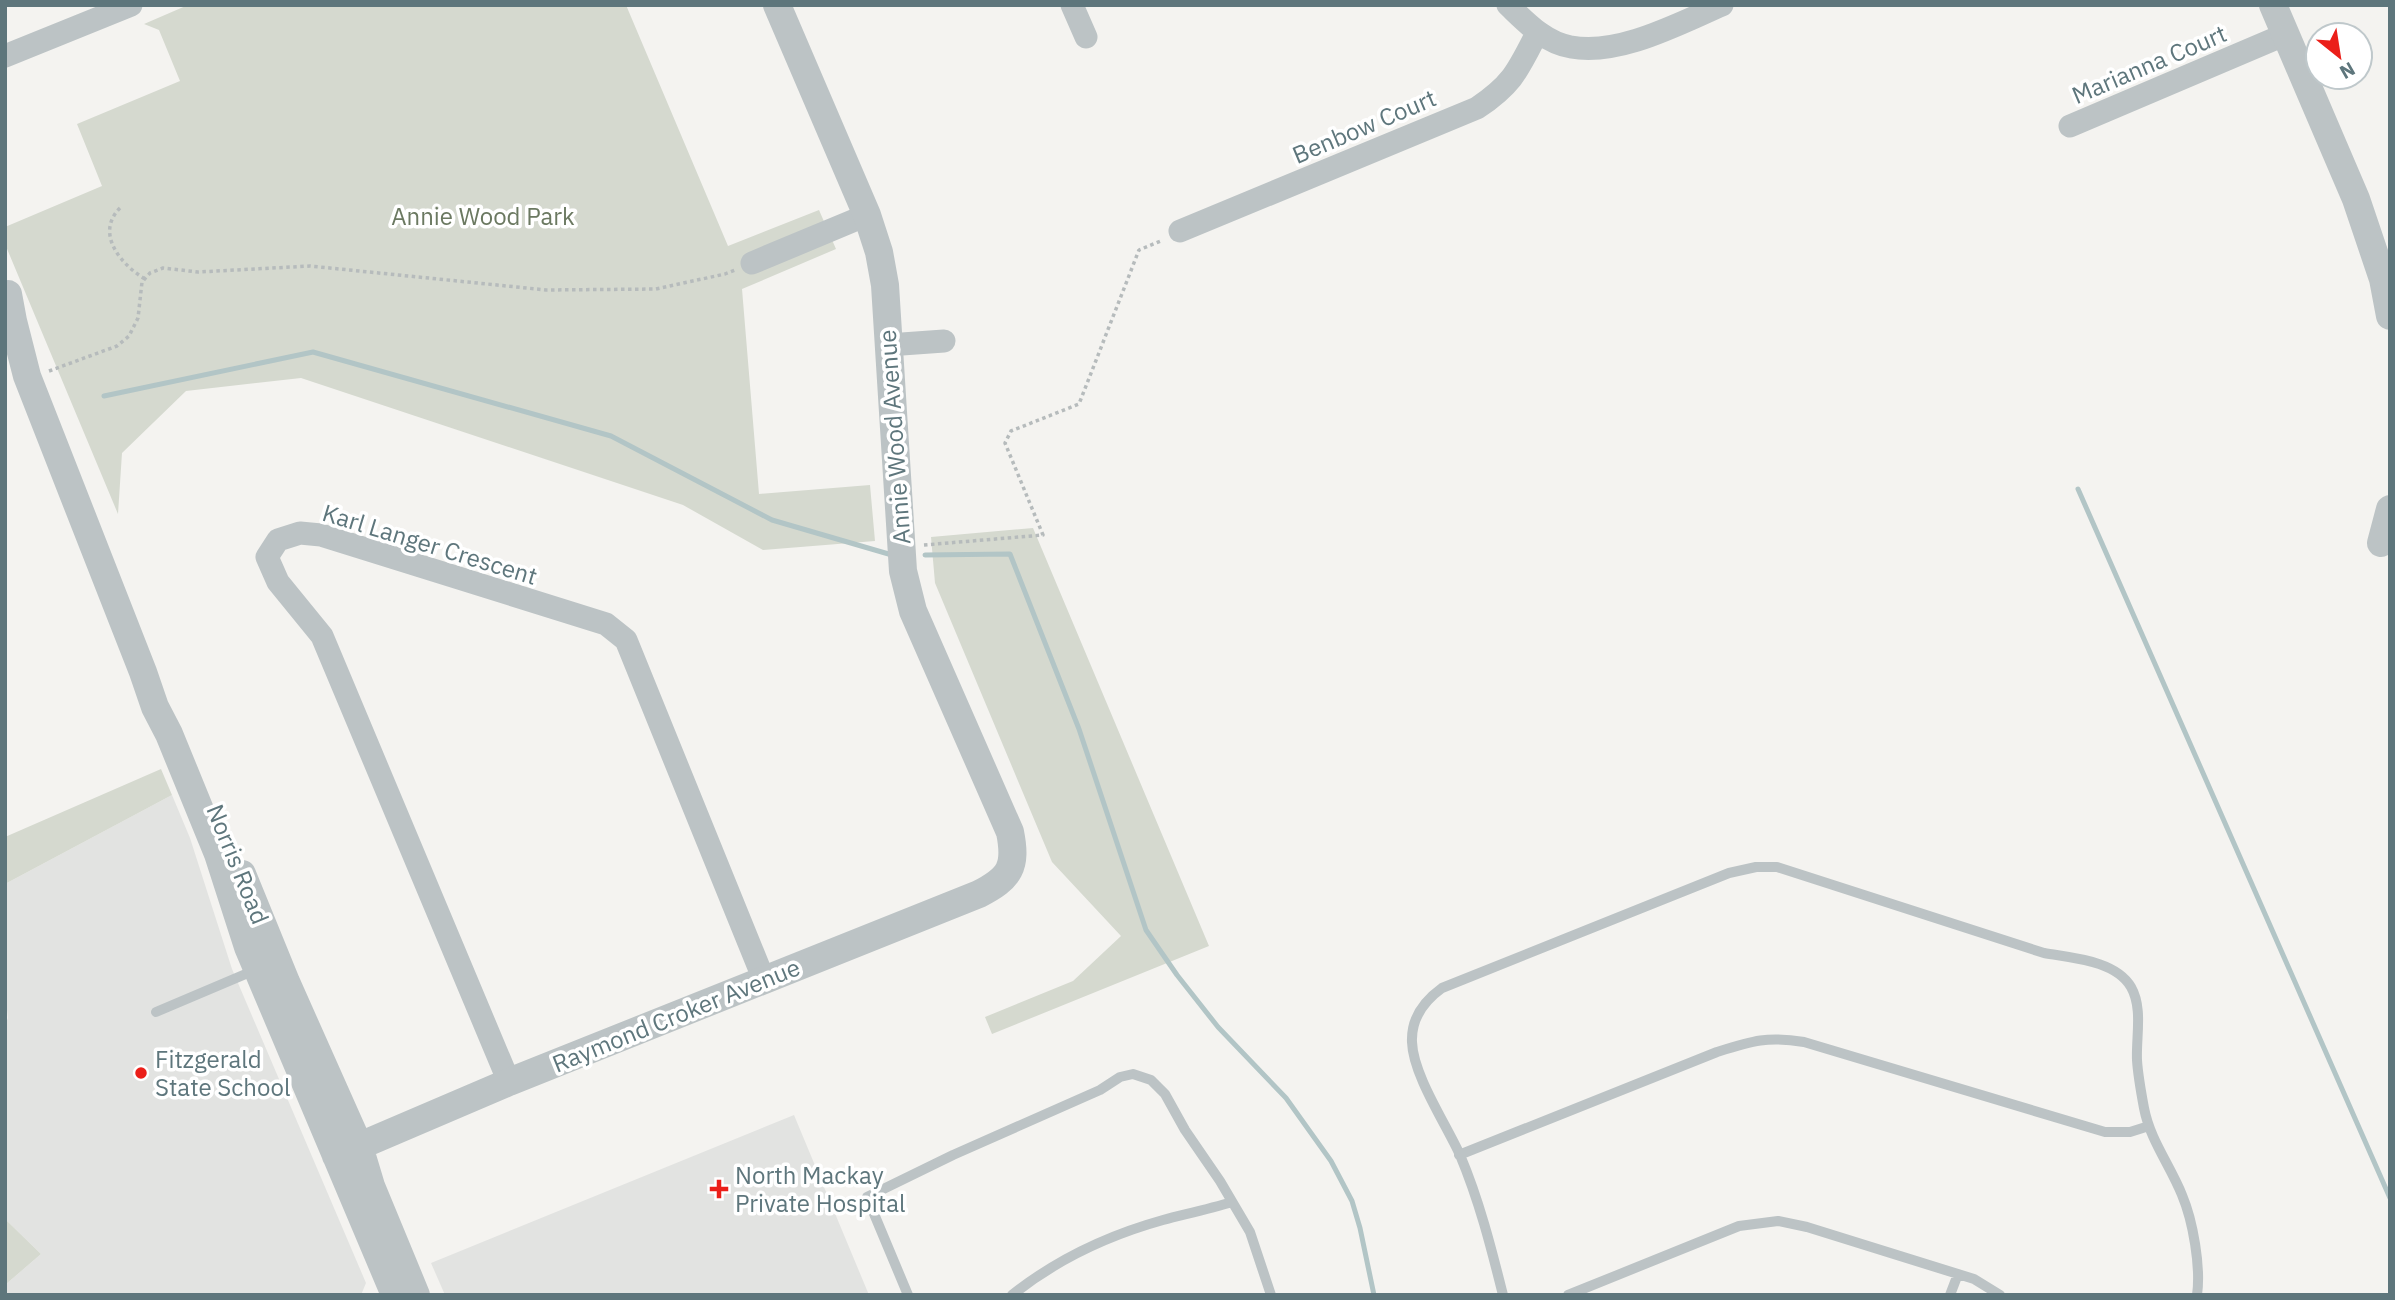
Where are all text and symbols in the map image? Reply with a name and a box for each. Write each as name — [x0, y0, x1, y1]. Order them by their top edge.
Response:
street label: Marianna Court — [2067, 17, 2231, 111]
north arrow — [2304, 21, 2374, 91]
text: N — [2336, 57, 2359, 85]
street label: Benbow Court — [1287, 81, 1441, 171]
park label: Annie Wood Park — [391, 200, 575, 232]
street label: Annie Wood Avenue — [871, 329, 917, 545]
street label: Karl Langer Crescent — [319, 496, 541, 592]
street label: Norris Road — [199, 799, 277, 929]
street label: Raymond Croker Avenue — [547, 951, 805, 1079]
place label: Fitzgerald State School — [155, 1043, 290, 1103]
marker: Fitzgerald State School — [133, 1065, 149, 1081]
place label: North Mackay Private Hospital — [735, 1159, 905, 1219]
marker: North Mackay Private Hospital — [709, 1179, 729, 1199]

